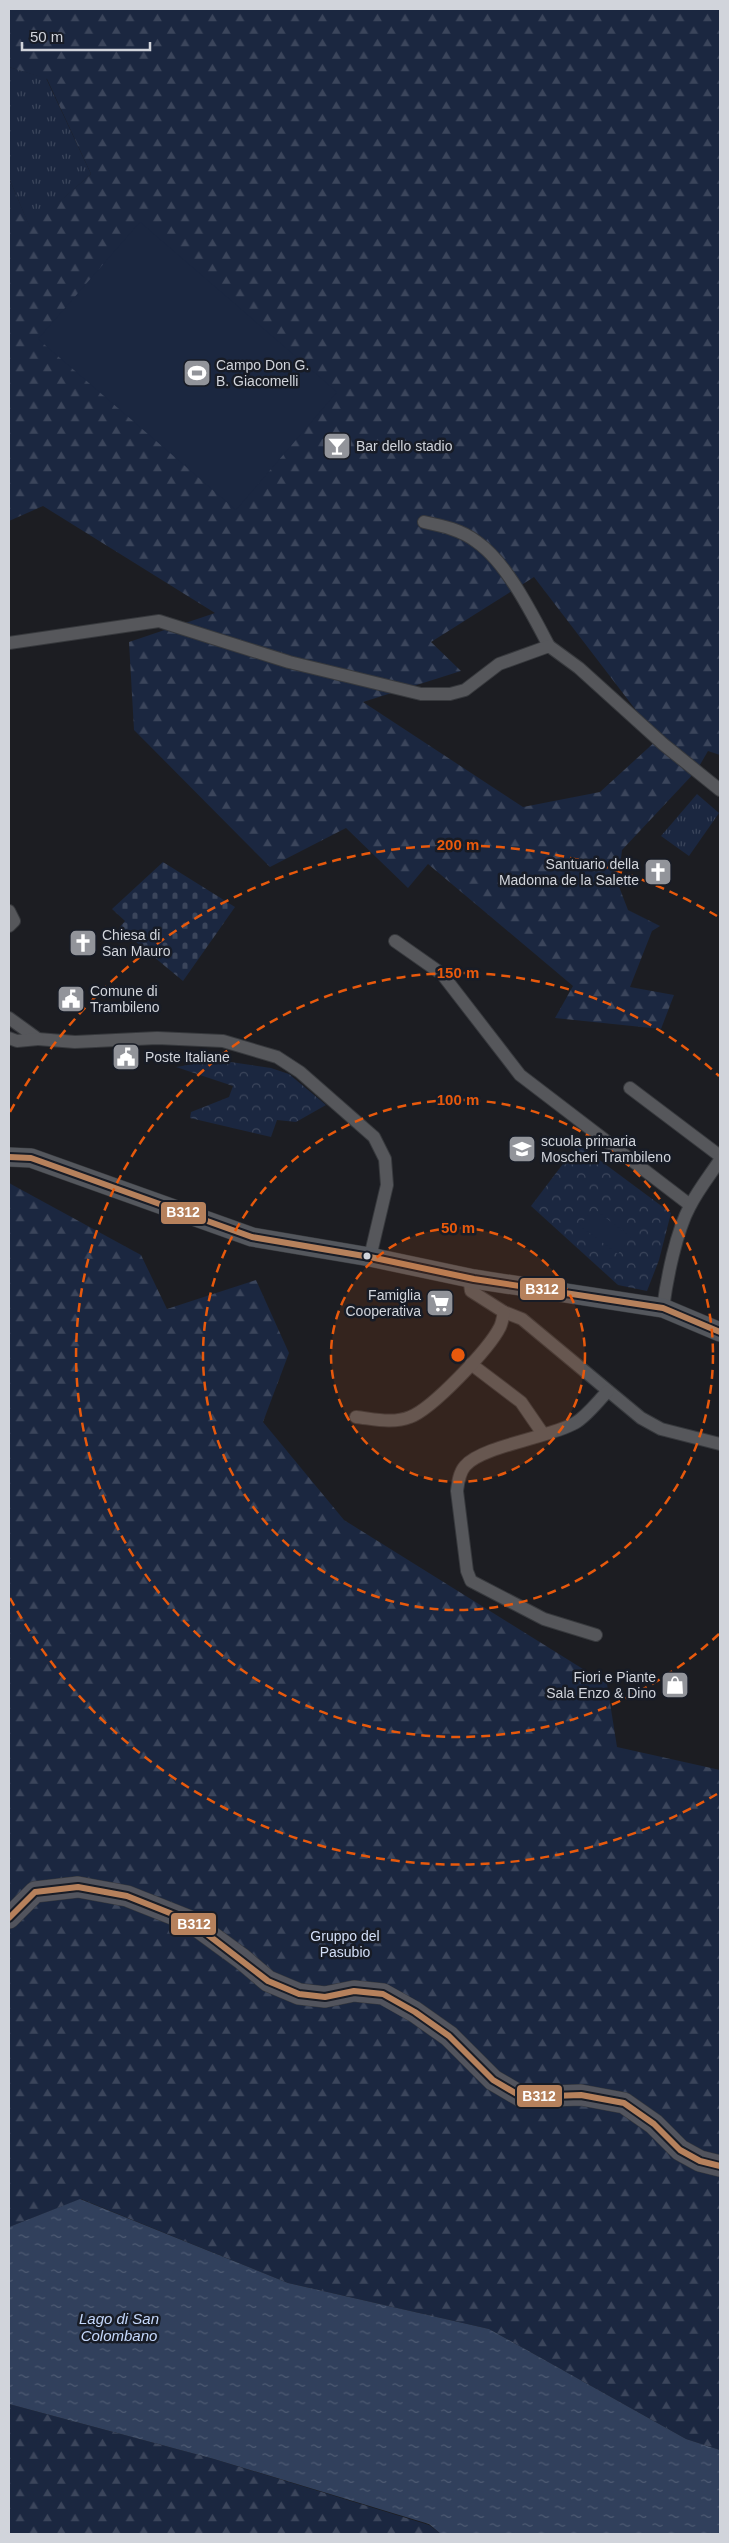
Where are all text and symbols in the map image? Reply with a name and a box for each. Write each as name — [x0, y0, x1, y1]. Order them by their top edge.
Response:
scale bar — [22, 20, 150, 52]
text: 50 m — [30, 28, 63, 45]
place label: Campo Don G. B. Giacomelli — [216, 357, 309, 389]
sports icon: Campo Don G. B. Giacomelli — [182, 358, 212, 388]
bar icon: Bar dello stadio — [322, 431, 352, 461]
place label: Bar dello stadio — [356, 438, 453, 454]
text: 200 m — [437, 836, 479, 853]
place label: Santuario della Madonna de la Salette — [499, 856, 639, 888]
church icon: Santuario della Madonna de la Salette — [643, 857, 673, 887]
place label: Chiesa di San Mauro — [102, 927, 171, 959]
church icon: Chiesa di San Mauro — [68, 928, 98, 958]
text: 150 m — [437, 964, 479, 981]
place label: Comune di Trambileno — [90, 983, 160, 1015]
public building icon: Comune di Trambileno — [56, 984, 86, 1014]
public building icon: Poste Italiane — [111, 1042, 141, 1072]
place label: Poste Italiane — [145, 1049, 230, 1065]
text: 100 m — [437, 1091, 479, 1108]
place label: scuola primaria Moscheri Trambileno — [541, 1133, 671, 1165]
school or university icon: scuola primaria Moscheri Trambileno — [507, 1134, 537, 1164]
line badge: B312 — [160, 1201, 207, 1225]
text: B312 — [166, 1204, 200, 1220]
text: 50 m — [441, 1219, 475, 1236]
unlabelled marker — [362, 1251, 372, 1261]
line badge: B312 — [519, 1277, 566, 1301]
text: B312 — [525, 1281, 559, 1297]
place label: Famiglia Cooperativa — [346, 1287, 421, 1319]
supermarket icon: Famiglia Cooperativa — [425, 1288, 455, 1318]
centre of rings — [449, 1346, 467, 1364]
place label: Fiori e Piante Sala Enzo & Dino — [546, 1669, 656, 1701]
shop icon: Fiori e Piante Sala Enzo & Dino — [660, 1670, 690, 1700]
line badge: B312 — [170, 1912, 217, 1936]
text: B312 — [177, 1916, 211, 1932]
park label: Gruppo del Pasubio — [310, 1928, 380, 1960]
line badge: B312 — [516, 2084, 563, 2108]
text: B312 — [522, 2088, 556, 2104]
water label: Lago di San Colombano — [79, 2310, 159, 2344]

